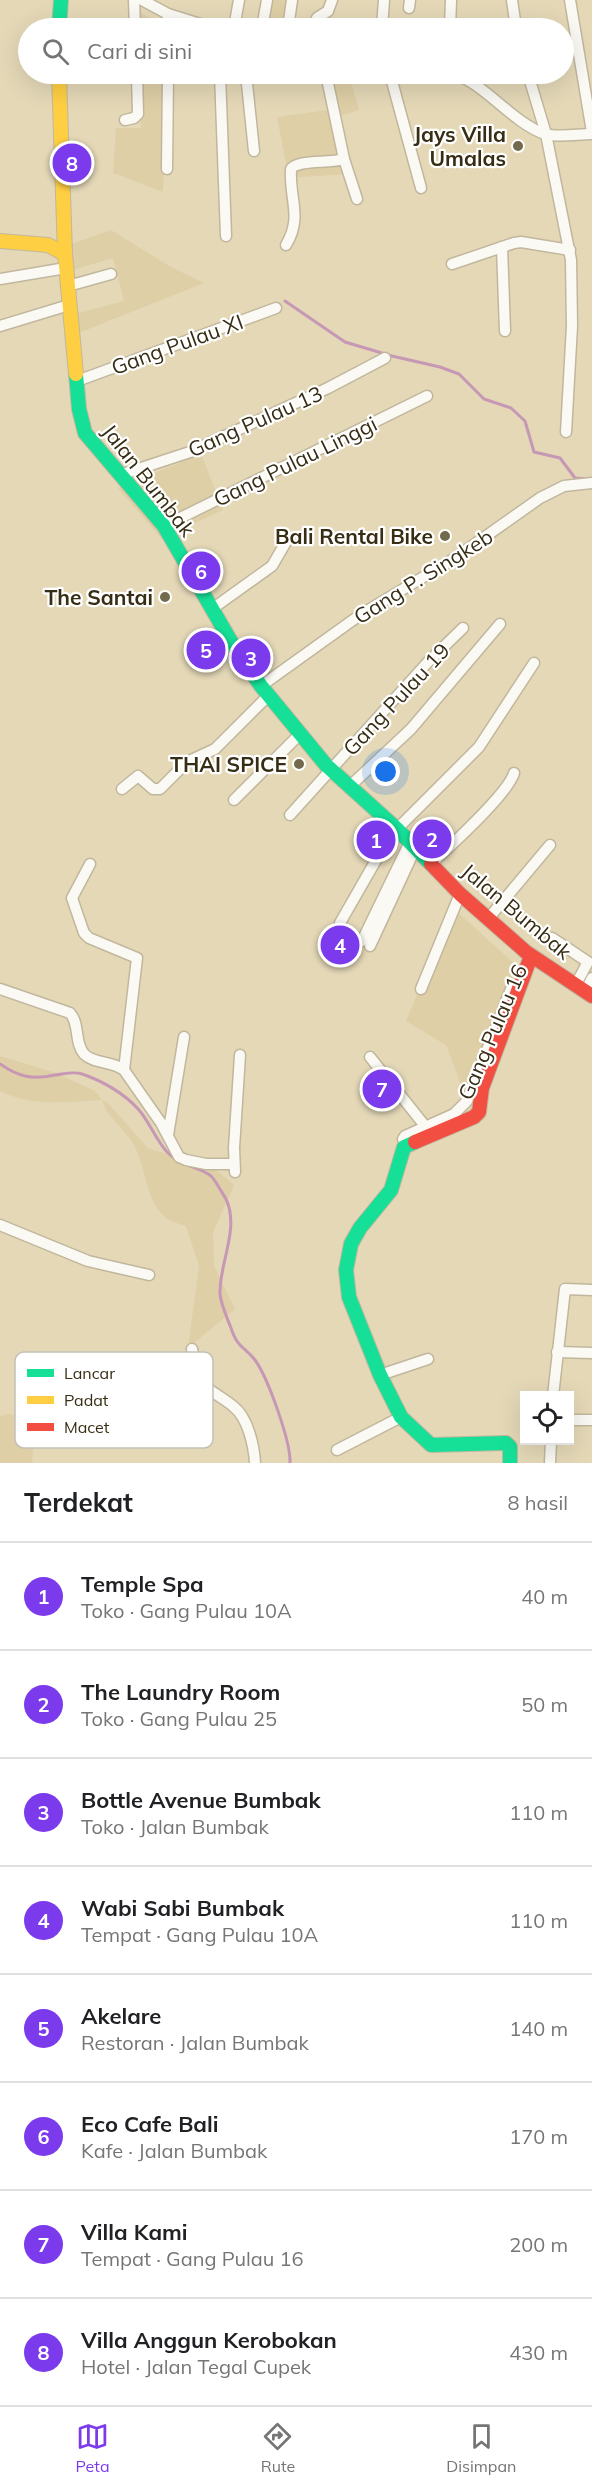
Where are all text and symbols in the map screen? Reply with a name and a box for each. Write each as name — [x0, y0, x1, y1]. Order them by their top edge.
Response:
search box — [18, 18, 574, 84]
icon: search — [39, 35, 72, 68]
text: Cari di sini — [87, 37, 192, 65]
place label: Jays Villa Umalas — [413, 121, 506, 171]
marker: Jays Villa Umalas — [511, 139, 525, 153]
pin: 8 — [52, 140, 92, 186]
street label: Gang Pulau XI — [108, 308, 246, 380]
street label: Gang Pulau 13 — [184, 380, 326, 462]
street label: Gang Pulau Linggi — [209, 410, 381, 512]
street label: Jalan Bumbak — [97, 419, 201, 542]
place label: Bali Rental Bike — [275, 523, 433, 549]
street label: Gang P. Singkeb — [349, 523, 497, 629]
marker: Bali Rental Bike — [438, 529, 452, 543]
pin: 6 — [182, 548, 220, 594]
place label: The Santai — [44, 584, 153, 610]
marker: The Santai — [158, 590, 172, 604]
pin: 5 — [186, 628, 226, 672]
pin: 3 — [232, 636, 270, 680]
street label: Gang Pulau 19 — [337, 637, 455, 761]
place label: THAI SPICE — [170, 751, 287, 777]
marker: THAI SPICE — [292, 757, 306, 771]
your location — [371, 757, 400, 786]
pin: 2 — [412, 816, 452, 862]
pin: 1 — [356, 818, 395, 862]
street label: Jalan Bumbak — [457, 857, 577, 965]
pin: 4 — [320, 922, 360, 968]
street label: Gang Pulau 16 — [452, 960, 532, 1104]
pin: 7 — [362, 1066, 401, 1112]
legend — [15, 1352, 213, 1448]
text: Lancar — [64, 1363, 115, 1383]
text: Padat — [64, 1390, 109, 1410]
map controls — [520, 1391, 574, 1445]
button: locate — [520, 1391, 574, 1445]
text: Macet — [64, 1417, 110, 1437]
text: Terdekat — [24, 1486, 133, 1519]
text: 8 hasil — [508, 1490, 568, 1515]
text: Temple Spa — [81, 1570, 204, 1598]
text: 1 — [38, 1584, 50, 1609]
text: 40 m — [521, 1584, 568, 1609]
text: Toko · Gang Pulau 10A — [81, 1598, 292, 1623]
text: The Laundry Room — [81, 1678, 280, 1706]
text: 2 — [38, 1692, 50, 1717]
text: 50 m — [521, 1692, 568, 1717]
text: Toko · Gang Pulau 25 — [81, 1706, 277, 1731]
text: Bottle Avenue Bumbak — [81, 1786, 321, 1814]
text: 3 — [38, 1800, 50, 1825]
text: 110 m — [509, 1800, 568, 1825]
text: Toko · Jalan Bumbak — [81, 1814, 269, 1839]
text: Wabi Sabi Bumbak — [81, 1894, 284, 1922]
text: 4 — [38, 1908, 50, 1933]
text: 110 m — [509, 1908, 568, 1933]
text: Tempat · Gang Pulau 10A — [81, 1922, 318, 1947]
text: Akelare — [81, 2002, 161, 2030]
text: 5 — [38, 2016, 50, 2041]
text: 140 m — [509, 2016, 568, 2041]
text: Restoran · Jalan Bumbak — [81, 2030, 309, 2055]
text: Eco Cafe Bali — [81, 2110, 218, 2138]
text: 6 — [38, 2124, 50, 2149]
text: 170 m — [509, 2124, 568, 2149]
text: Kafe · Jalan Bumbak — [81, 2138, 267, 2163]
text: Villa Kami — [81, 2218, 188, 2246]
text: 7 — [38, 2232, 50, 2257]
text: 200 m — [509, 2232, 568, 2257]
text: Tempat · Gang Pulau 16 — [81, 2246, 304, 2271]
text: Villa Anggun Kerobokan — [81, 2326, 337, 2354]
text: 8 — [38, 2340, 50, 2365]
text: 430 m — [509, 2340, 568, 2365]
text: Hotel · Jalan Tegal Cupek — [81, 2354, 311, 2379]
tab: Peta — [76, 2420, 110, 2476]
tab: Rute — [261, 2420, 295, 2476]
tab: Disimpan — [446, 2420, 516, 2476]

